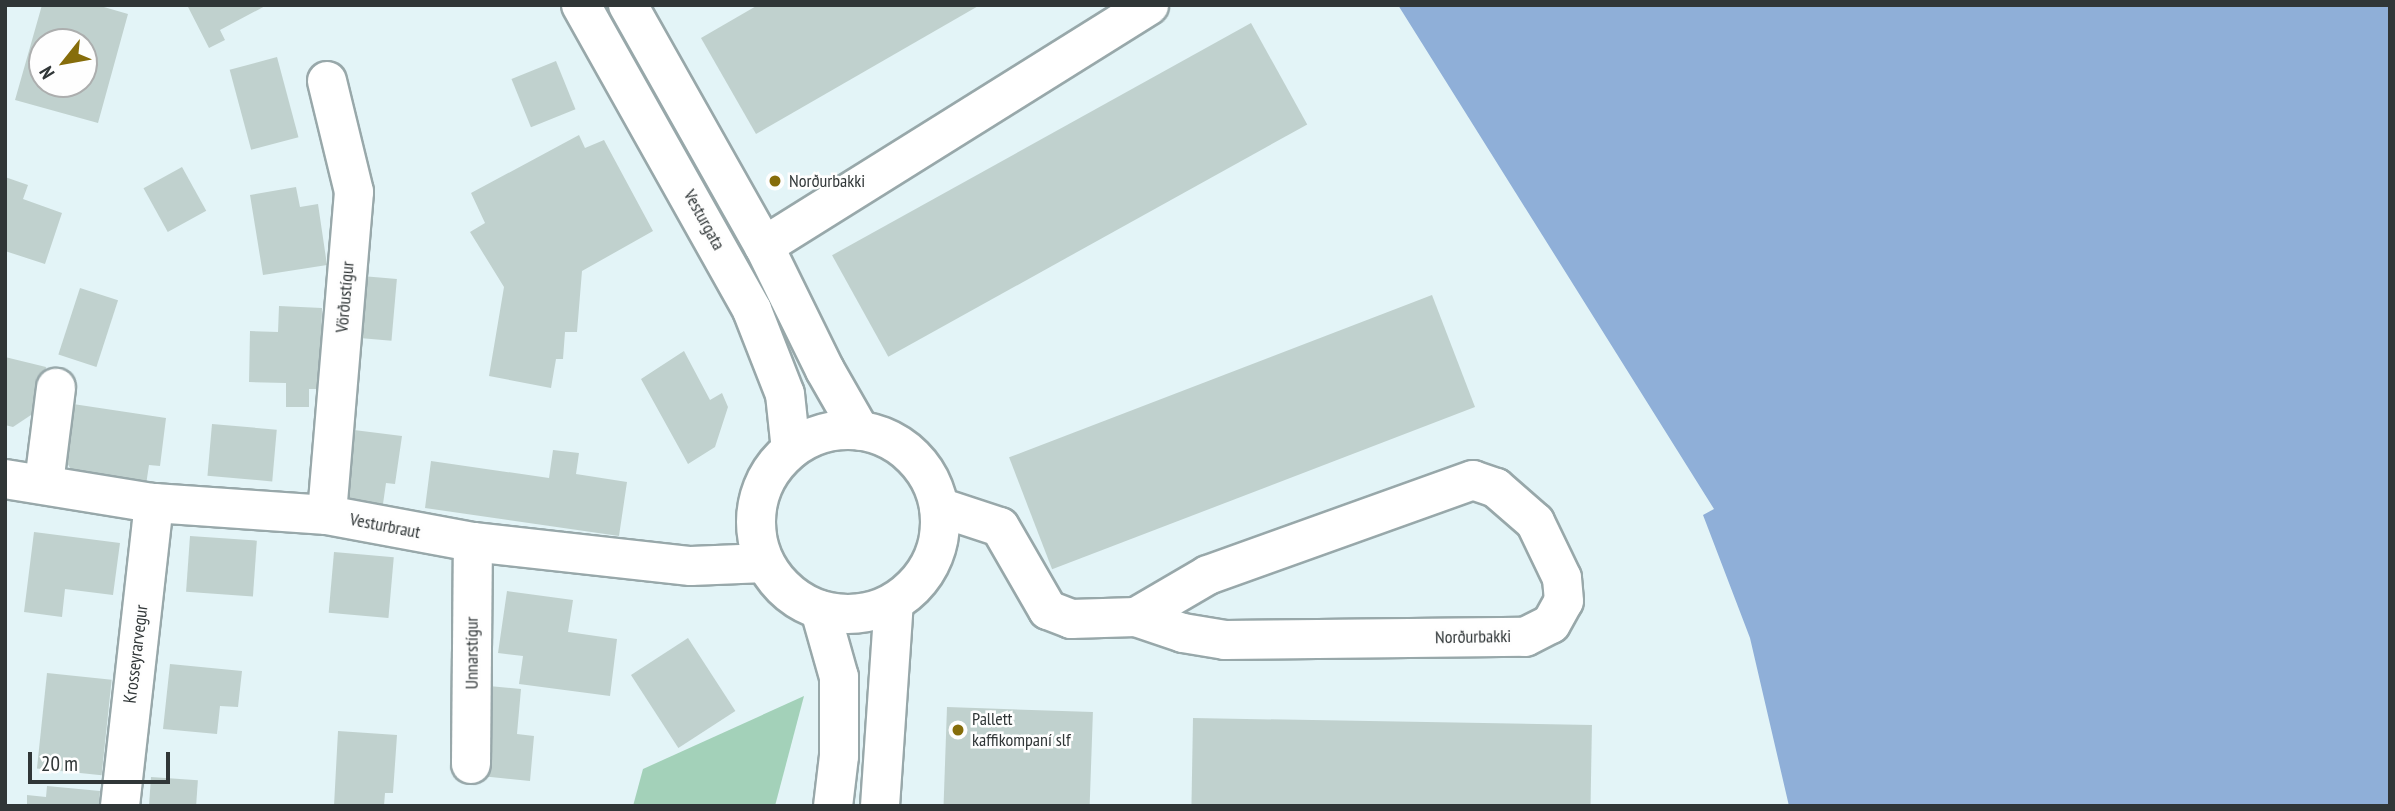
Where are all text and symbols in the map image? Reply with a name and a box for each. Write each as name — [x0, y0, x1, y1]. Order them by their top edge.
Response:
north arrow — [28, 28, 98, 98]
text: N — [34, 62, 60, 83]
place label: Norðurbakki — [789, 170, 865, 192]
marker: Norðurbakki — [767, 173, 783, 189]
street label: Vesturgata — [679, 186, 729, 254]
street label: Vörðustígur — [331, 260, 359, 334]
street label: Vesturbraut — [348, 509, 422, 543]
street label: Krosseyrarvegur — [119, 603, 153, 705]
street label: Unnarstígur — [461, 617, 483, 689]
street label: Norðurbakki — [1435, 626, 1511, 648]
place label: Pallett kaffikompaní slf — [972, 709, 1071, 752]
marker: Pallett kaffikompaní slf — [950, 722, 966, 738]
scale bar — [32, 738, 173, 782]
text: 20 m — [41, 750, 78, 777]

